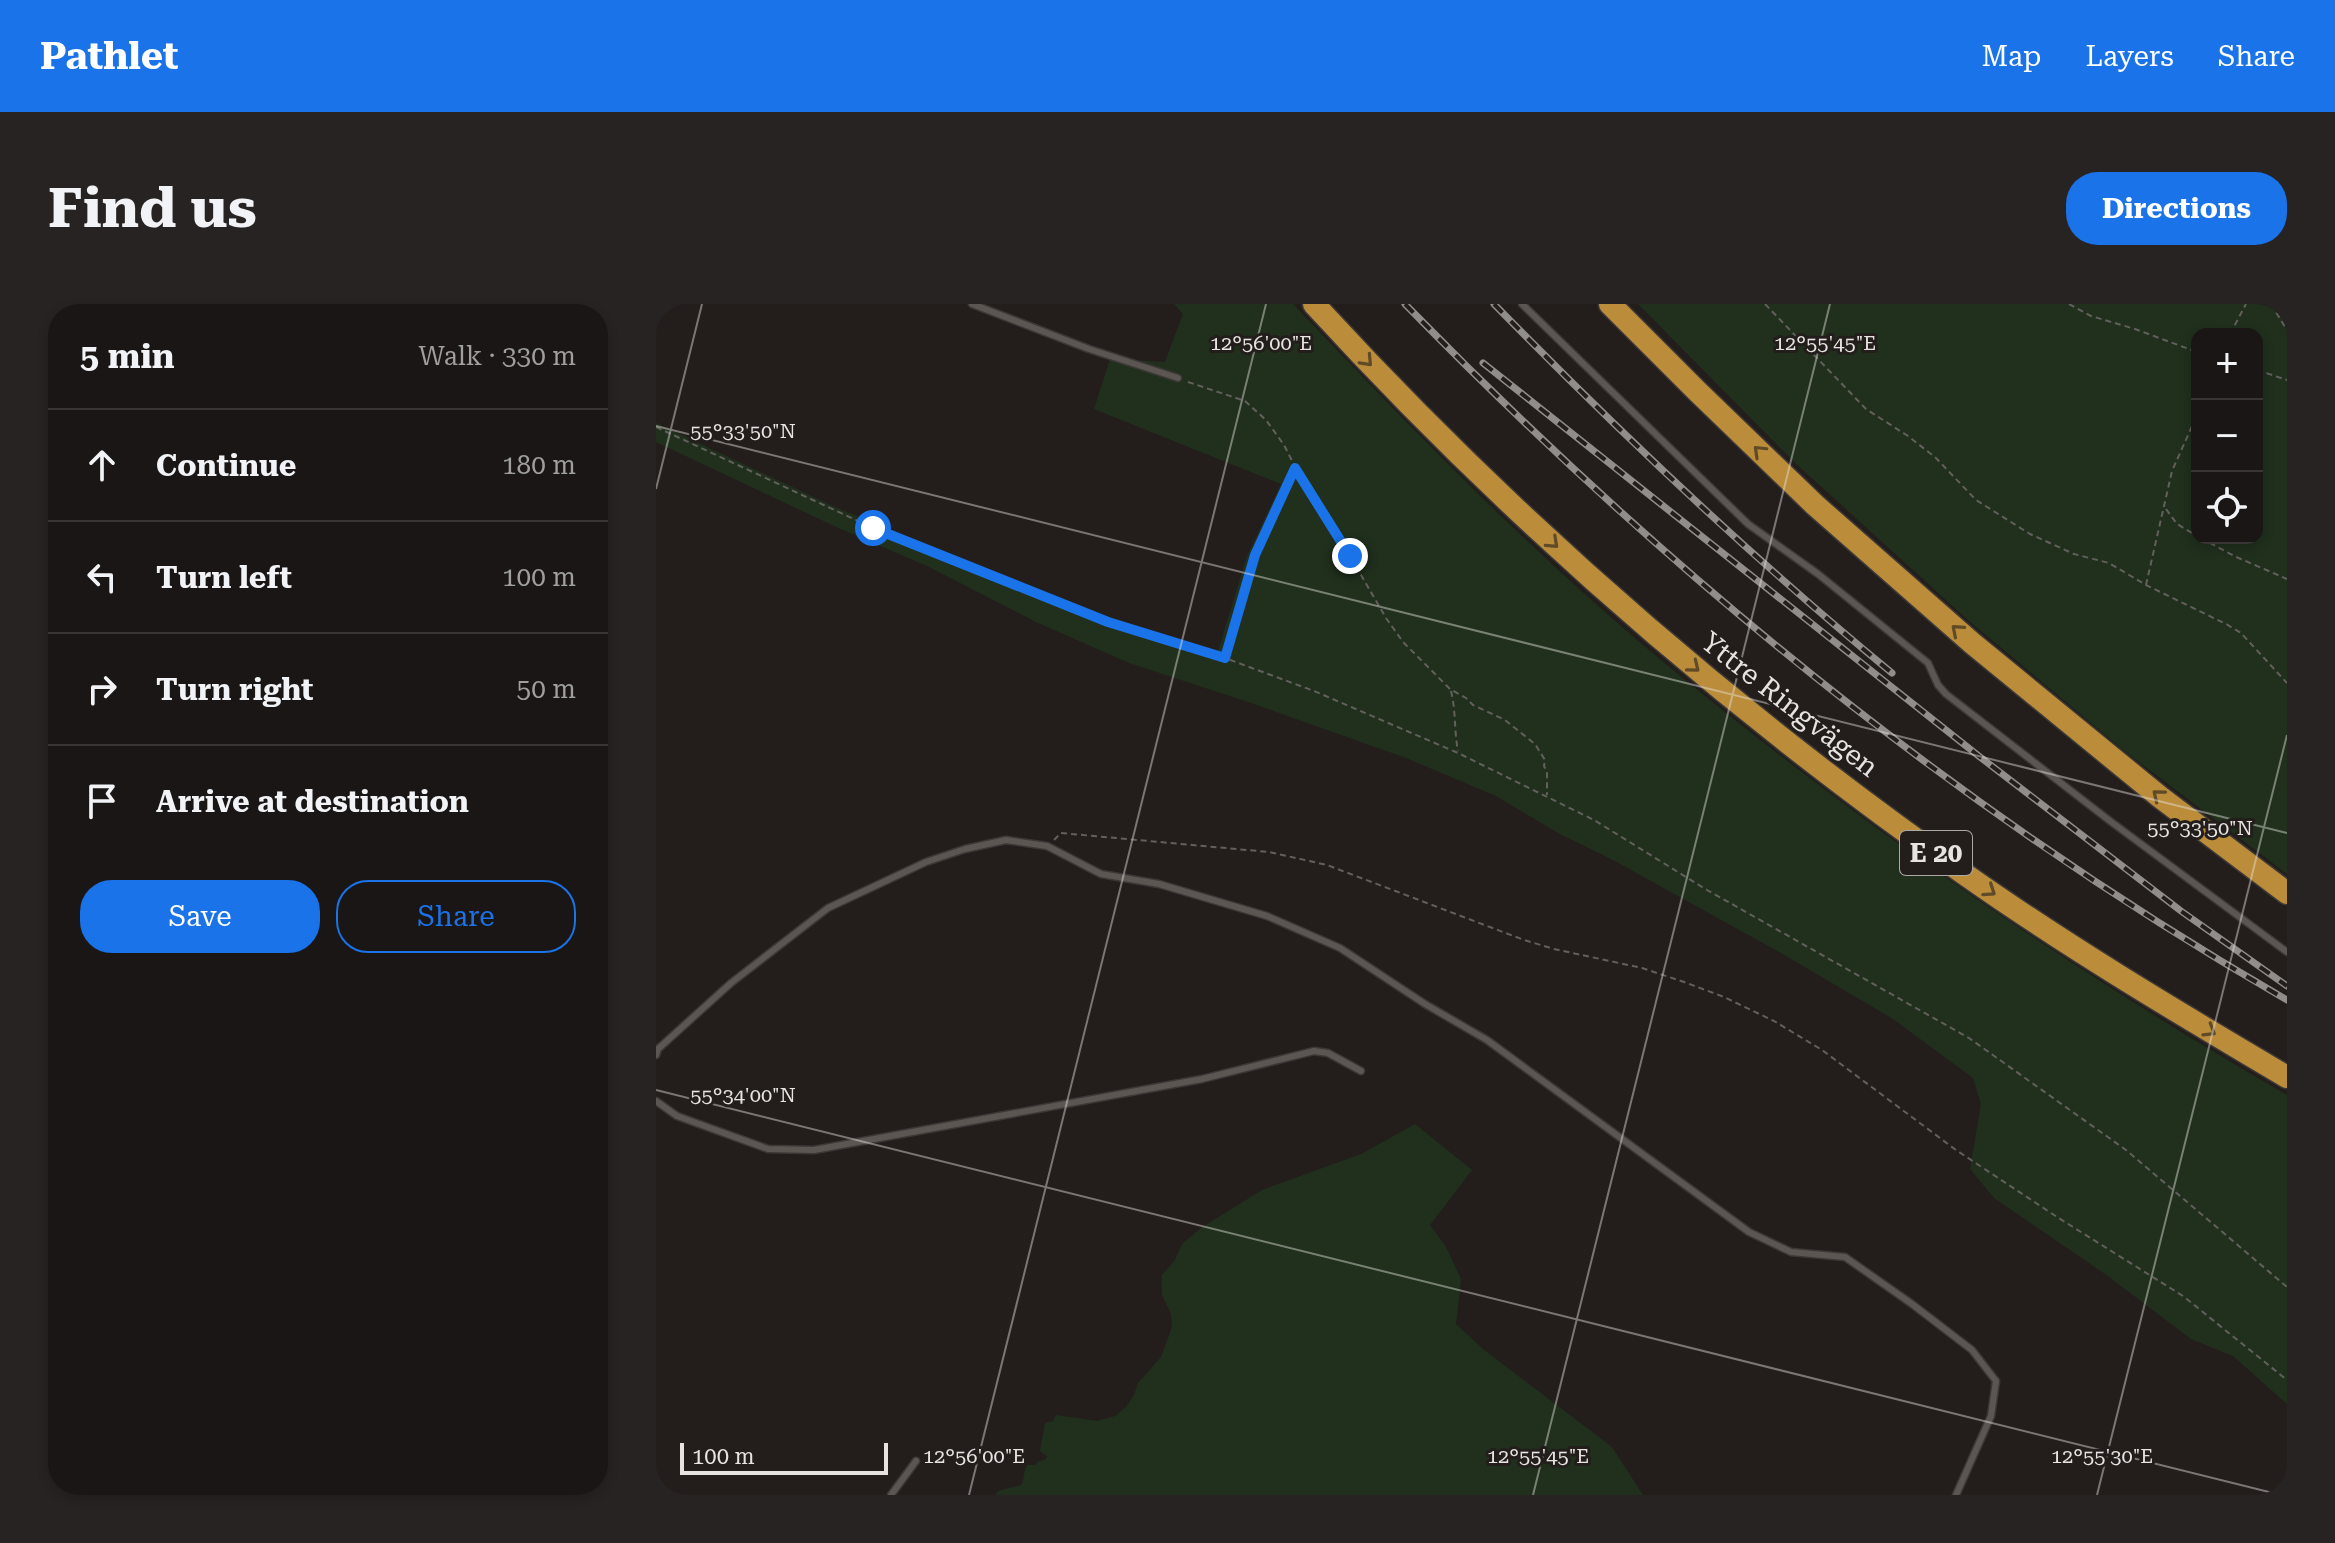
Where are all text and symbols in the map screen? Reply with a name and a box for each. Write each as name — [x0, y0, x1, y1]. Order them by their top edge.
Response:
text: Pathlet — [40, 34, 178, 78]
text: Map — [1982, 40, 2041, 73]
text: Layers — [2085, 40, 2174, 73]
text: Share — [2218, 40, 2295, 73]
button: Directions — [2066, 172, 2287, 245]
text: Find us — [48, 175, 257, 241]
map controls — [2191, 328, 2263, 544]
button: + — [2191, 328, 2263, 400]
text: 12°56'00"E — [1210, 331, 1312, 355]
text: 12°55'45"E — [1774, 331, 1876, 355]
text: 5 min — [80, 336, 175, 376]
text: Walk · 330 m — [418, 341, 576, 371]
one-way arrow — [1357, 352, 1371, 367]
button: − — [2191, 400, 2263, 472]
text: 55°33'50"N — [690, 419, 796, 443]
icon: ahead — [80, 443, 124, 487]
one-way arrow — [1754, 445, 1768, 460]
text: Continue — [156, 448, 296, 483]
text: 180 m — [502, 450, 576, 480]
button: locate — [2191, 472, 2263, 544]
route start — [855, 510, 891, 546]
one-way arrow — [1544, 533, 1558, 548]
route end — [1332, 538, 1368, 574]
icon: left — [80, 555, 124, 599]
text: Turn left — [156, 560, 292, 595]
text: 100 m — [502, 562, 576, 592]
street label: Yttre Ringvägen — [1695, 625, 1885, 784]
one-way arrow — [1952, 625, 1967, 639]
one-way arrow — [1685, 657, 1699, 672]
icon: right — [80, 667, 124, 711]
text: Turn right — [156, 672, 313, 707]
text: 50 m — [517, 674, 576, 704]
icon: arrive — [80, 779, 124, 823]
text: Arrive at destination — [156, 784, 469, 819]
one-way arrow — [2153, 790, 2167, 805]
text: 55°33'50"N — [2147, 816, 2253, 840]
road number: E 20 — [1900, 831, 1972, 875]
button: Save — [80, 880, 320, 953]
button: Share — [336, 880, 576, 953]
one-way arrow — [1982, 882, 1996, 897]
one-way arrow — [2201, 1021, 2216, 1037]
text: 55°34'00"N — [690, 1083, 796, 1107]
scale bar — [680, 1439, 888, 1475]
text: 100 m — [692, 1444, 755, 1469]
text: 12°56'00"E — [923, 1444, 1025, 1468]
text: 12°55'45"E — [1487, 1444, 1589, 1468]
text: 12°55'30"E — [2051, 1444, 2153, 1468]

